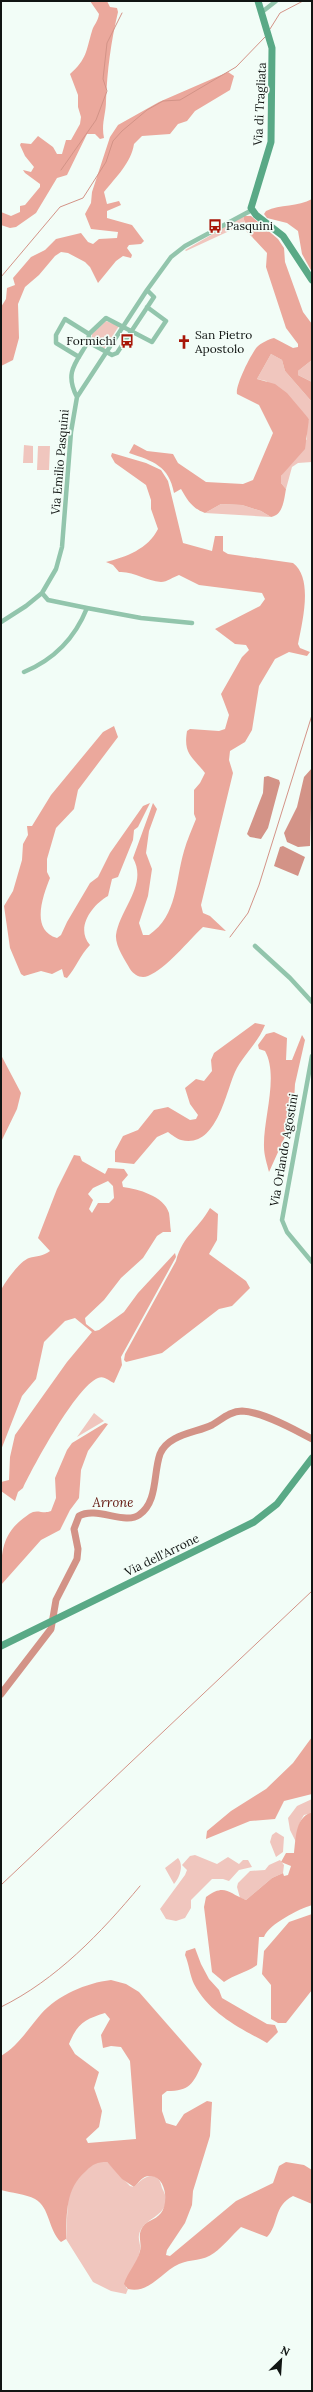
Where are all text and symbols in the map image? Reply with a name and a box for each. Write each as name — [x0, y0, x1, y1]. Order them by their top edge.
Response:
street label: Via di Tragliata — [250, 62, 269, 147]
bus stop icon: Pasquini — [207, 218, 223, 234]
place label: Pasquini — [226, 218, 273, 233]
place label: San Pietro Apostolo — [194, 327, 252, 356]
place label: Formichi — [66, 333, 116, 348]
bus stop icon: Formichi — [119, 333, 135, 349]
church icon: San Pietro Apostolo — [176, 334, 192, 350]
street label: Via Emilio Pasquini — [47, 409, 72, 516]
street label: Via Orlando Agostini — [266, 1092, 301, 1209]
water label: Arrone — [92, 1494, 133, 1511]
street label: Via dell'Arrone — [121, 1530, 202, 1580]
north arrow — [261, 2340, 301, 2380]
text: N — [278, 2343, 292, 2359]

